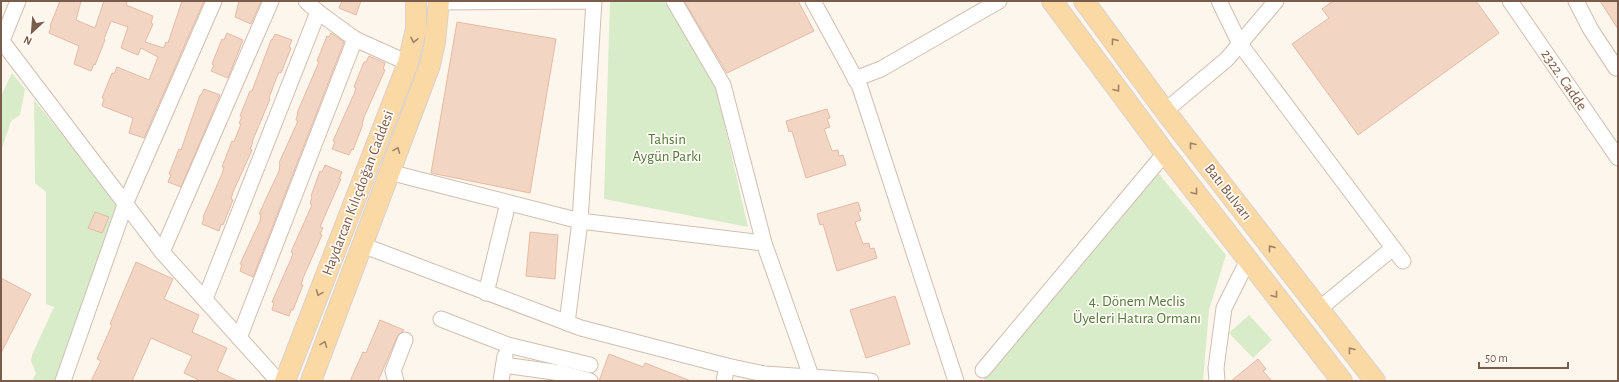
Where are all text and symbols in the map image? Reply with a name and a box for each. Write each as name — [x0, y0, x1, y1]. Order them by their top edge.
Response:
north arrow — [12, 12, 52, 52]
text: N — [22, 34, 34, 47]
one-way arrow — [410, 37, 418, 43]
one-way arrow — [1111, 38, 1118, 45]
street label: 2322. Cadde — [1538, 47, 1590, 113]
one-way arrow — [1112, 84, 1119, 91]
street label: Haydarcan Kılıçdoğan Caddesi — [320, 108, 396, 278]
park label: Tahsin Aygün Parkı — [632, 132, 702, 164]
one-way arrow — [1189, 142, 1196, 149]
one-way arrow — [393, 147, 401, 154]
street label: Batı Bulvarı — [1202, 161, 1254, 223]
one-way arrow — [1191, 188, 1198, 195]
one-way arrow — [1269, 245, 1276, 252]
one-way arrow — [316, 289, 324, 296]
one-way arrow — [1270, 290, 1277, 297]
park label: 4. Dönem Meclis Üyeleri Hatıra Ormanı — [1073, 294, 1201, 326]
one-way arrow — [320, 341, 328, 348]
scale bar — [1479, 344, 1568, 370]
one-way arrow — [1349, 348, 1356, 355]
text: 50 m — [1485, 352, 1508, 364]

